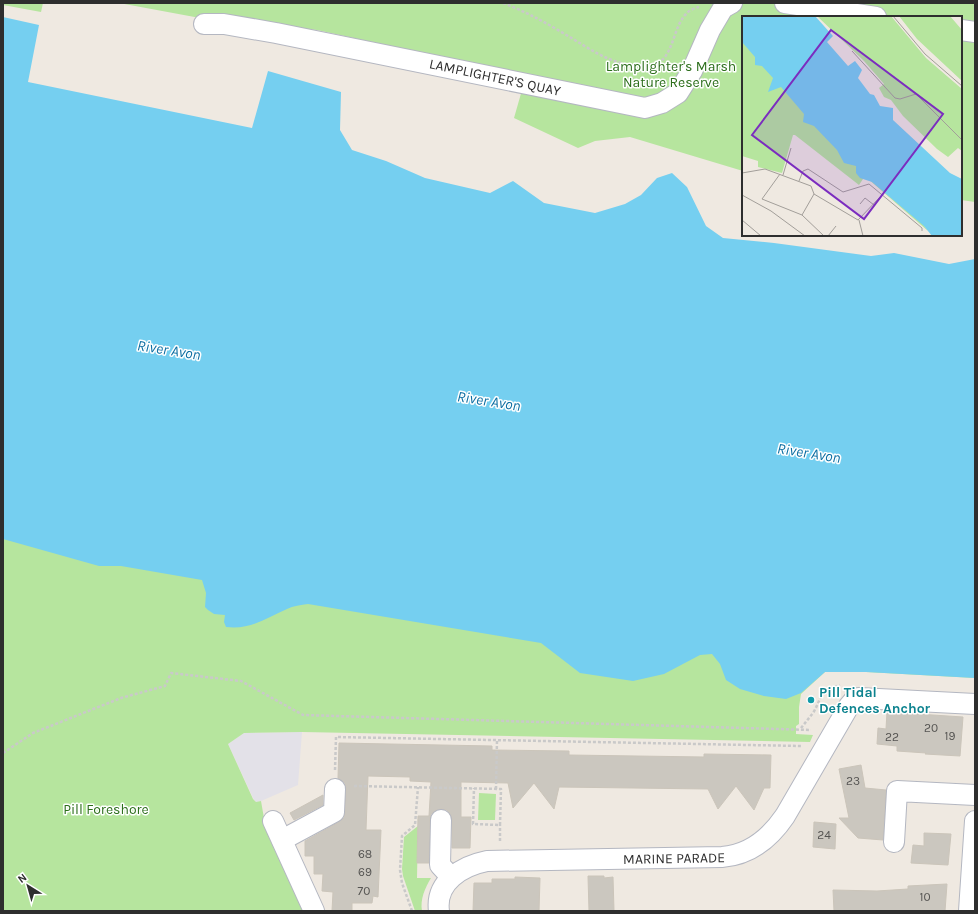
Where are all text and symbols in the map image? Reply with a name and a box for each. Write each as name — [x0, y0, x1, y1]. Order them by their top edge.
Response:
inset map — [742, 16, 962, 236]
street label: LAMPLIGHTER'S QUAY — [428, 55, 562, 100]
park label: Lamplighter's Marsh Nature Reserve — [606, 58, 736, 91]
water label: River Avon — [136, 336, 202, 364]
water label: River Avon — [456, 387, 522, 415]
water label: River Avon — [776, 439, 842, 467]
place label: Pill Tidal Defences Anchor — [819, 684, 931, 717]
marker: Pill Tidal Defences Anchor — [806, 695, 816, 705]
house number: 20 — [924, 721, 938, 735]
house number: 19 — [945, 729, 955, 743]
house number: 22 — [885, 730, 899, 744]
house number: 23 — [846, 774, 860, 788]
park label: Pill Foreshore — [63, 801, 149, 818]
house number: 24 — [817, 828, 831, 842]
house number: 68 — [358, 847, 372, 861]
street label: MARINE PARADE — [623, 849, 725, 868]
house number: 69 — [358, 865, 372, 879]
north arrow — [8, 866, 48, 906]
text: N — [15, 871, 29, 886]
house number: 70 — [358, 884, 370, 898]
house number: 10 — [919, 890, 931, 904]

